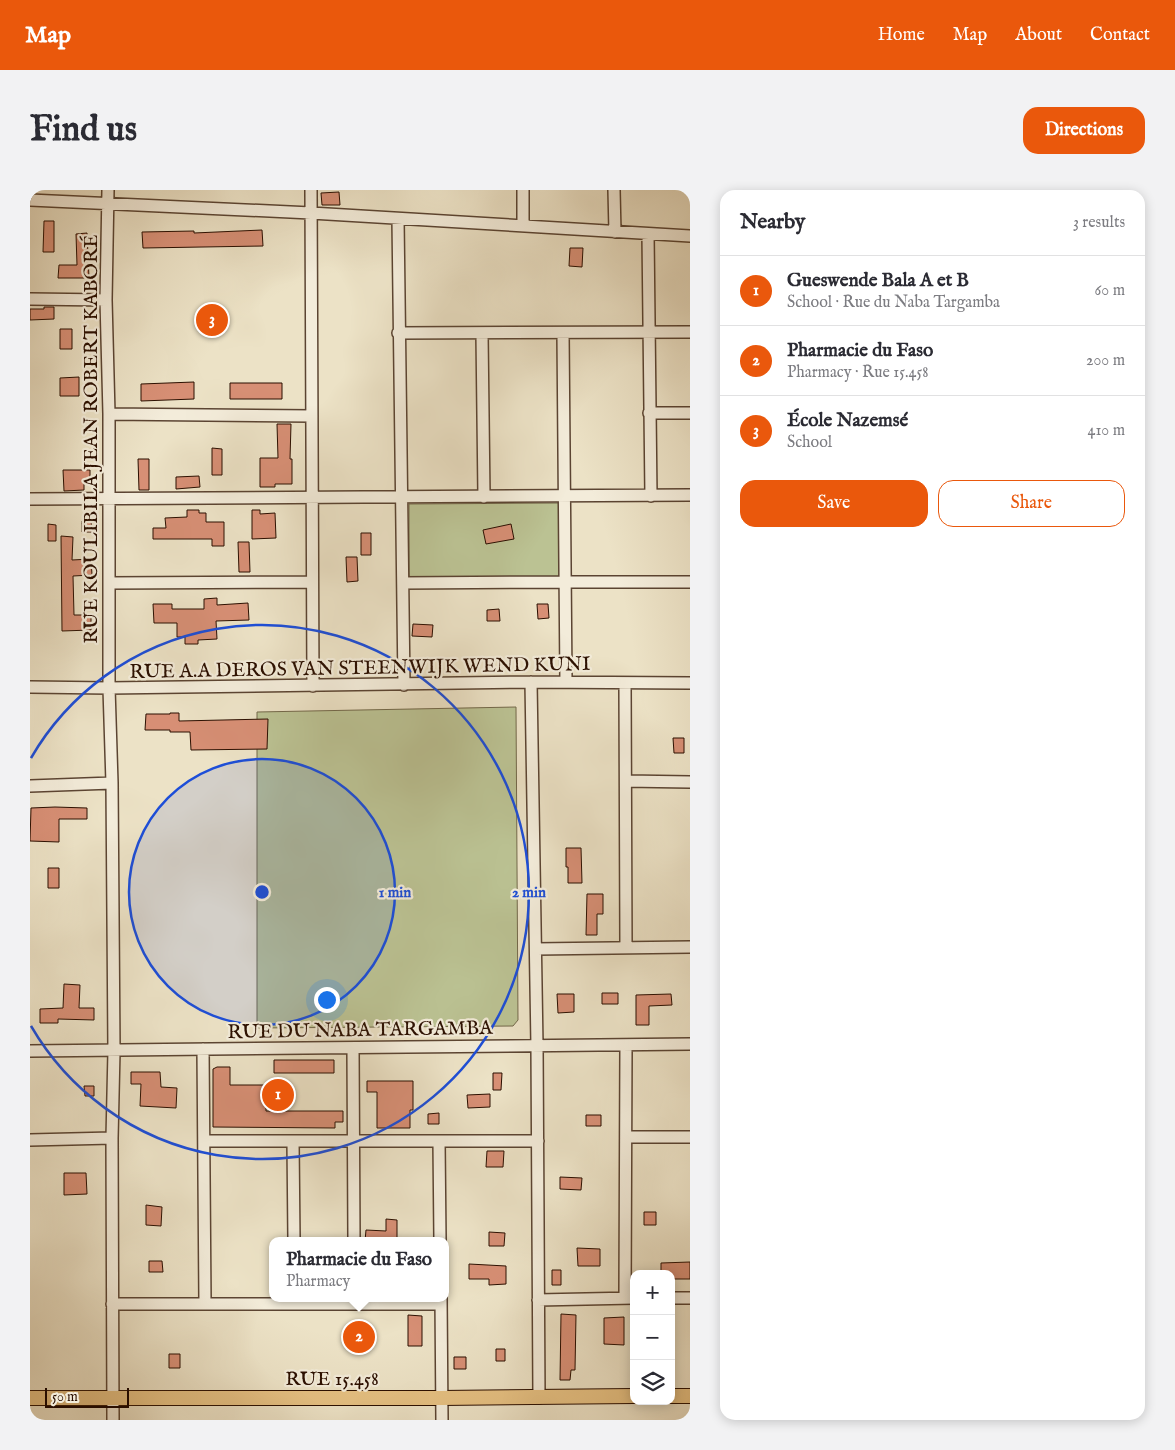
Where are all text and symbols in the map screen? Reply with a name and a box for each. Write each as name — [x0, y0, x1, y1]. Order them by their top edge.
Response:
text: Map — [25, 20, 71, 51]
text: Home — [878, 24, 925, 47]
text: Map — [953, 24, 987, 47]
text: About — [1015, 24, 1062, 47]
text: Contact — [1090, 24, 1150, 47]
button: Directions — [1023, 107, 1145, 154]
text: Find us — [30, 108, 137, 153]
text: Nearby — [740, 209, 805, 236]
text: 3 results — [1073, 213, 1125, 233]
street label: RUE KOULIBILA JEAN ROBERT KABORÉ — [79, 234, 104, 644]
text: Gueswende Bala A et B — [787, 269, 969, 293]
text: 1 — [753, 281, 759, 301]
text: 60 m — [1095, 281, 1125, 301]
text: School · Rue du Naba Targamba — [787, 293, 1000, 313]
pin: 3 — [196, 301, 228, 339]
text: Pharmacie du Faso — [787, 339, 933, 363]
text: 2 — [752, 351, 760, 371]
text: 200 m — [1086, 351, 1125, 371]
text: Pharmacy · Rue 15.458 — [787, 363, 928, 383]
text: École Nazemsé — [787, 409, 908, 433]
text: 3 — [753, 421, 759, 441]
text: 410 m — [1088, 421, 1125, 441]
text: School — [787, 433, 832, 453]
button: Save — [740, 480, 928, 527]
button: Share — [938, 480, 1125, 527]
street label: RUE A.A DEROS VAN STEENWIJK WEND KUNI — [129, 652, 591, 685]
centre of rings — [253, 883, 271, 901]
text: 1 min — [379, 883, 411, 902]
text: 2 min — [512, 883, 546, 902]
your location — [314, 987, 340, 1013]
street label: RUE DU NABA TARGAMBA — [227, 1016, 493, 1045]
pin: 1 — [262, 1076, 294, 1114]
popup — [269, 1237, 449, 1302]
text: Pharmacie du Faso — [286, 1248, 432, 1272]
map controls — [630, 1270, 675, 1405]
button: + — [630, 1270, 675, 1315]
text: Pharmacy — [286, 1272, 350, 1292]
button: − — [630, 1315, 675, 1360]
pin: 2 — [343, 1318, 375, 1356]
button: layers — [630, 1360, 675, 1405]
street label: RUE 15.458 — [285, 1367, 379, 1392]
scale bar — [45, 1385, 129, 1408]
text: 50 m — [52, 1388, 78, 1406]

